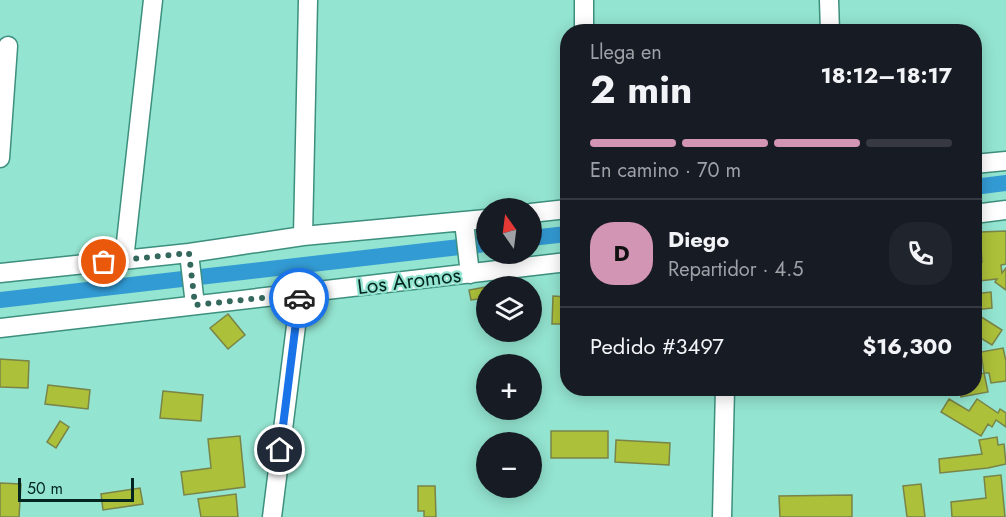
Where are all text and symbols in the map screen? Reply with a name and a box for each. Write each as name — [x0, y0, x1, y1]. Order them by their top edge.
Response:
text: Llega en — [590, 38, 662, 67]
text: 18:12–18:17 — [821, 59, 952, 91]
text: 2 min — [590, 61, 692, 118]
text: En camino · 70 m — [590, 156, 741, 185]
north arrow — [476, 198, 542, 264]
map controls — [476, 198, 542, 498]
button: phone — [889, 222, 952, 285]
text: Diego — [668, 223, 729, 255]
pin — [78, 236, 129, 287]
text: D — [613, 237, 630, 269]
icon: bag — [87, 245, 120, 278]
text: Repartidor · 4.5 — [668, 255, 804, 284]
street label: Los Aromos — [355, 260, 463, 302]
courier — [269, 268, 329, 328]
button: layers — [476, 276, 542, 342]
icon: car — [283, 282, 316, 315]
text: Pedido #3497 — [590, 330, 724, 362]
text: $16,300 — [862, 330, 952, 362]
button: + — [476, 354, 542, 420]
pin — [254, 424, 305, 475]
button: − — [476, 432, 542, 498]
icon: home — [263, 433, 296, 466]
scale bar — [18, 475, 134, 502]
text: 50 m — [27, 477, 63, 500]

